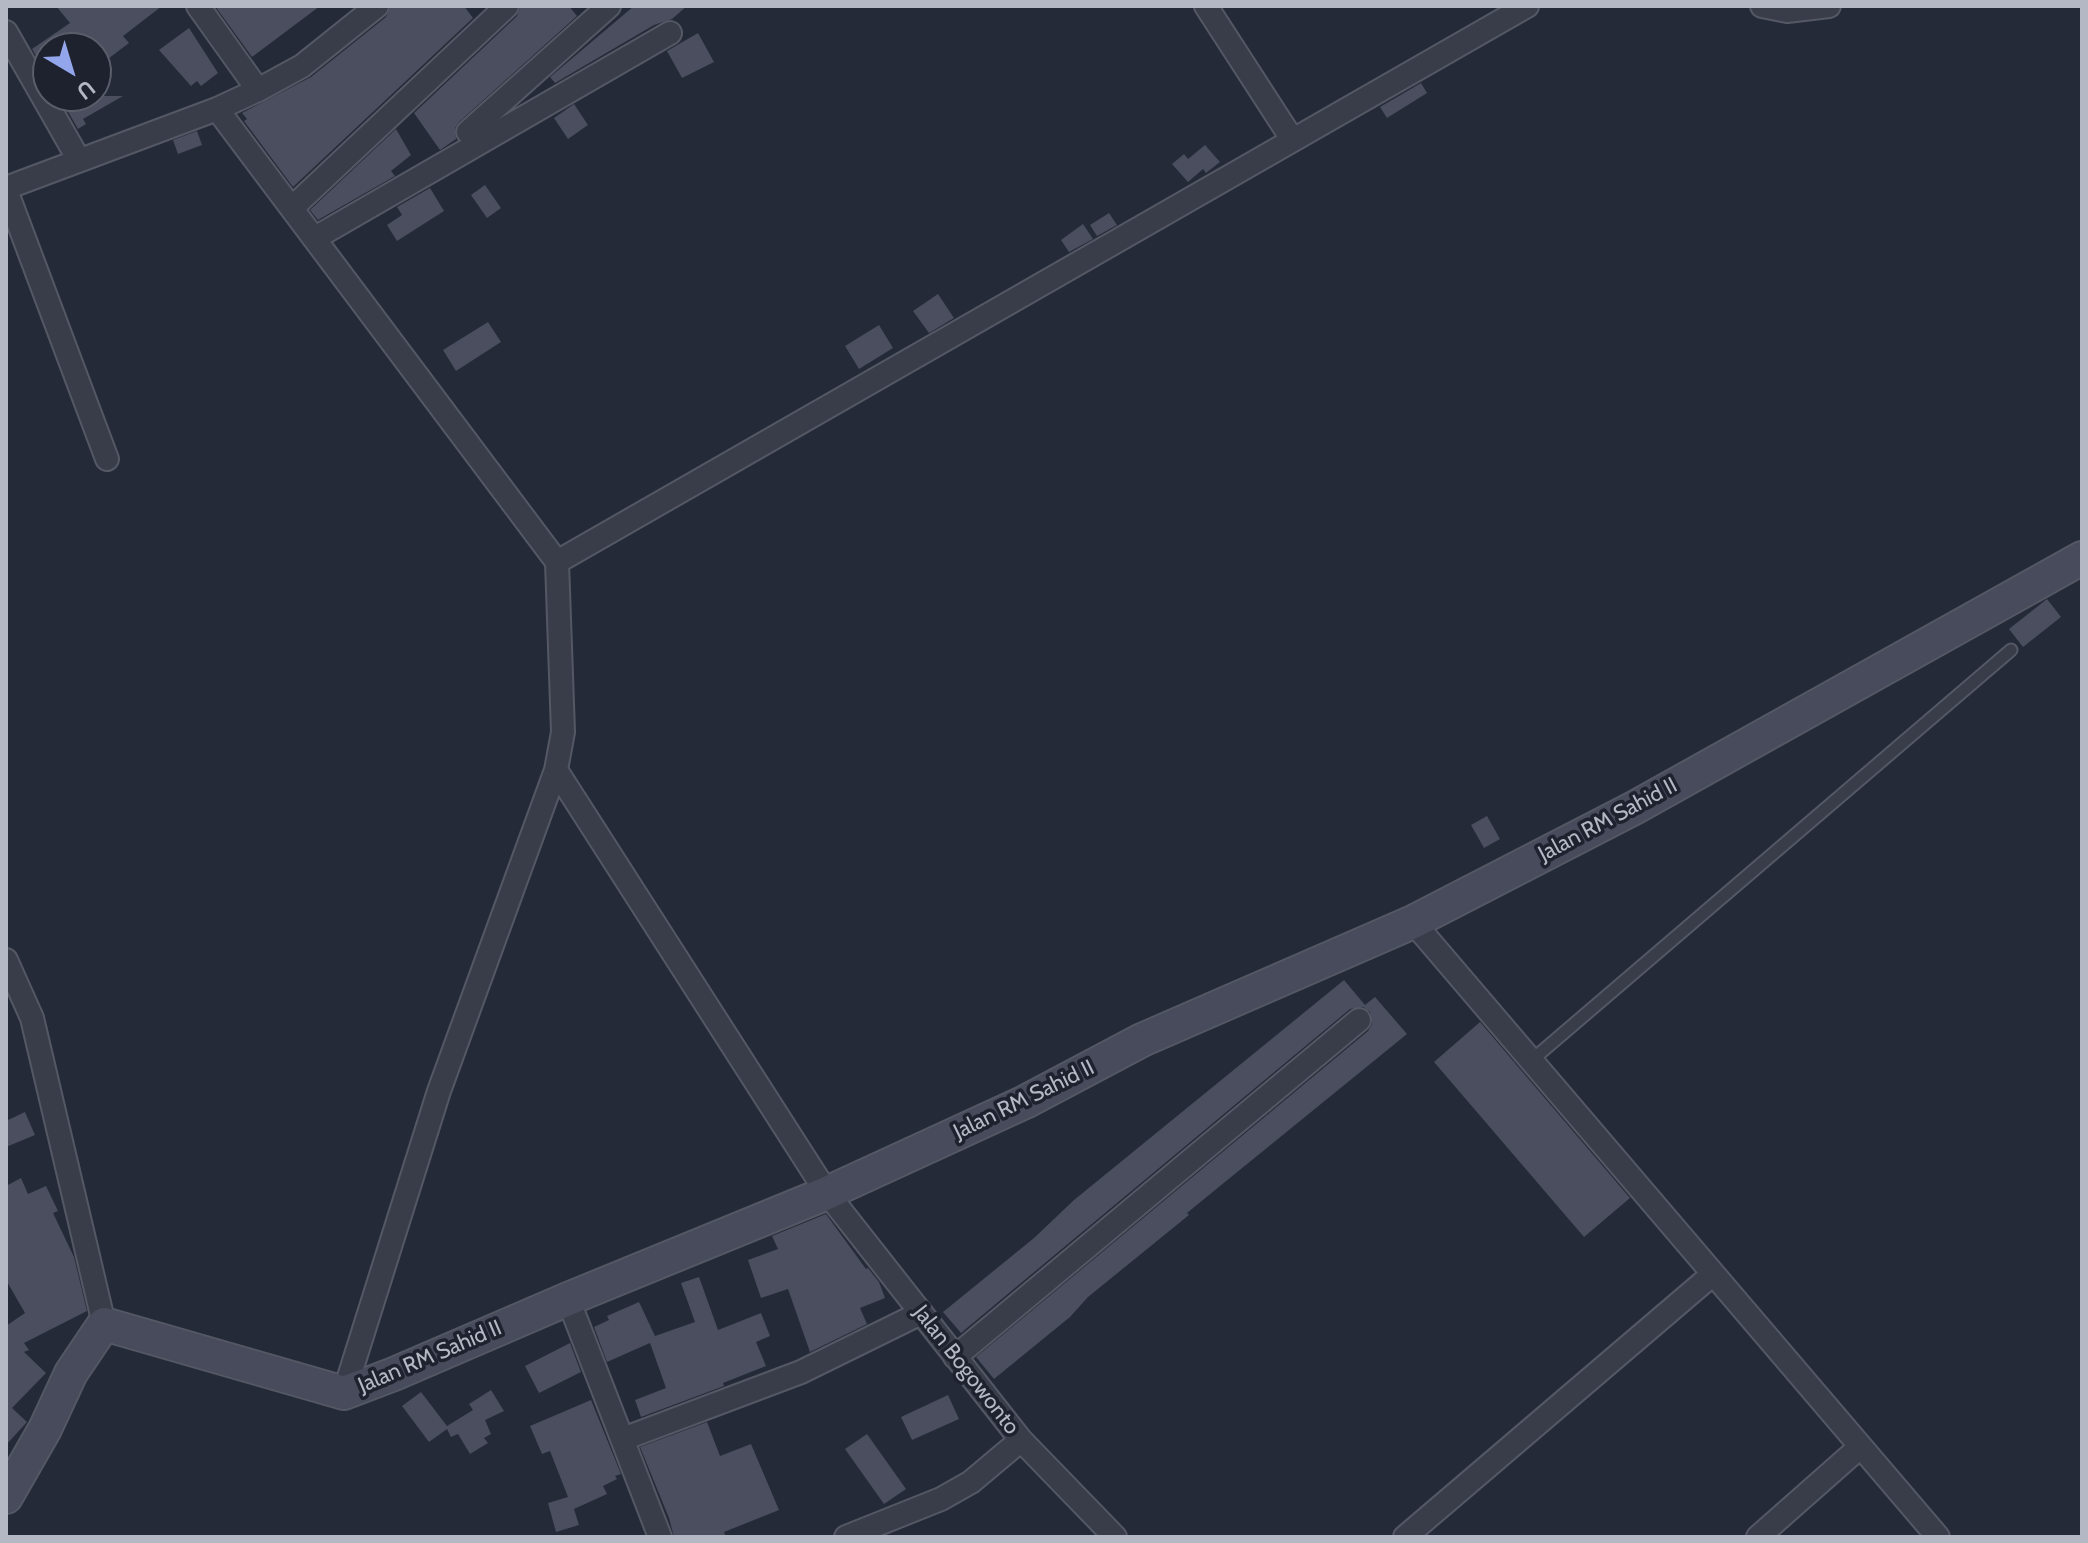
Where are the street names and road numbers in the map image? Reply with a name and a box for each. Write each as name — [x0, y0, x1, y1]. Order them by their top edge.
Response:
street label: Jalan RM Sahid II — [1534, 772, 1682, 868]
street label: Jalan RM Sahid II — [949, 1055, 1099, 1145]
street label: Jalan Bogowonto — [907, 1300, 1025, 1440]
street label: Jalan RM Sahid II — [354, 1315, 506, 1399]

